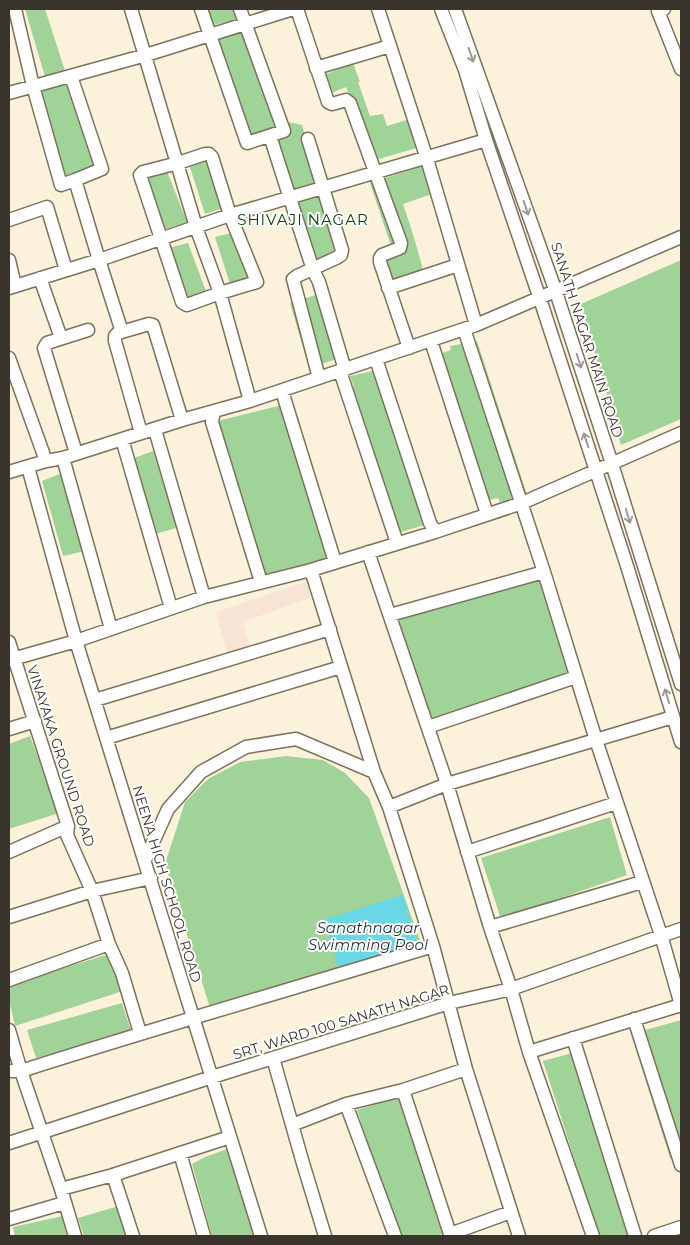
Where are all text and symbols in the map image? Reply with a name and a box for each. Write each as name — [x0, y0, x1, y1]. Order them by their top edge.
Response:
one-way arrow — [467, 46, 476, 62]
one-way arrow — [522, 199, 531, 215]
district label: SHIVAJI NAGAR — [237, 210, 369, 229]
street label: SANATH NAGAR MAIN ROAD — [547, 240, 627, 440]
one-way arrow — [574, 353, 584, 369]
one-way arrow — [581, 433, 591, 449]
one-way arrow — [624, 508, 634, 524]
street label: VINAYAKA GROUND ROAD — [23, 663, 99, 849]
one-way arrow — [661, 688, 671, 704]
street label: NEENA HIGH SCHOOL ROAD — [128, 783, 206, 985]
water label: Sanathnagar Swimming Pool — [308, 918, 428, 954]
street label: SRT, WARD 100 SANATH NAGAR — [231, 980, 451, 1064]

